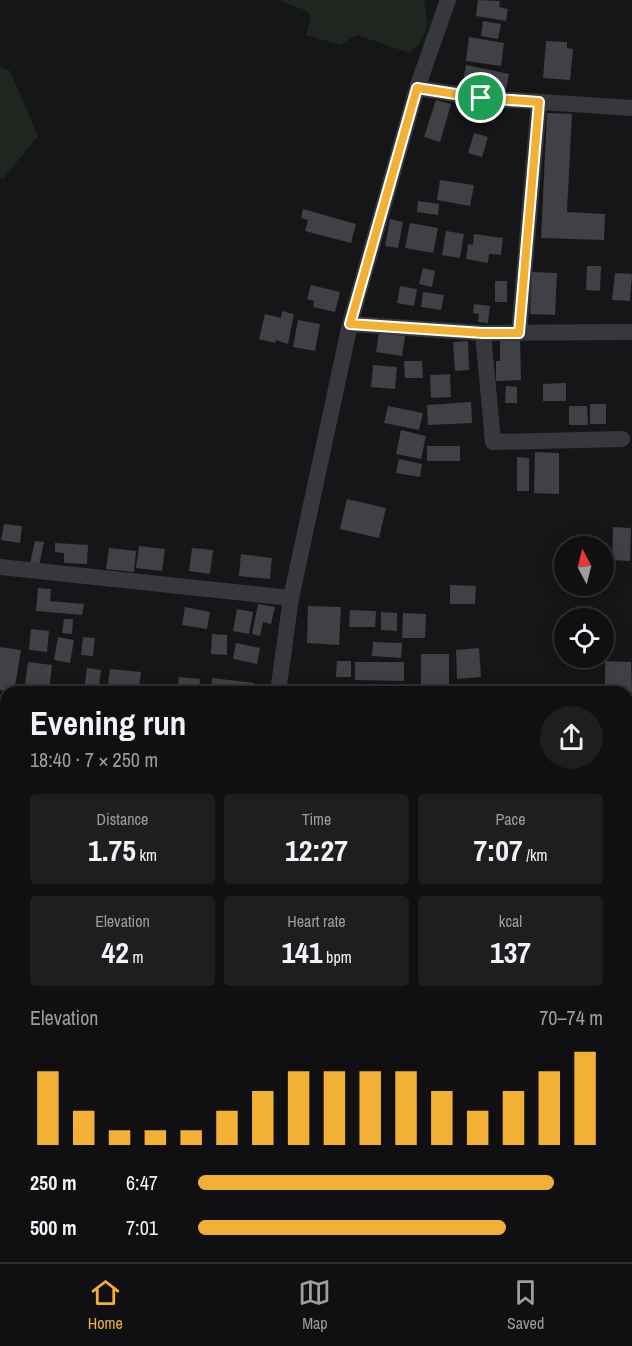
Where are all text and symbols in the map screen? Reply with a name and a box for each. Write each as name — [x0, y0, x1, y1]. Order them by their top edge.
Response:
pin — [455, 72, 506, 123]
icon: arrive — [464, 81, 497, 114]
north arrow — [554, 536, 614, 596]
map controls — [554, 536, 614, 668]
button: locate — [554, 608, 614, 668]
text: Evening run — [30, 701, 186, 745]
button: share — [540, 706, 603, 769]
text: 18:40 · 7 × 250 m — [30, 746, 158, 773]
text: Distance — [97, 808, 148, 830]
text: Time — [302, 808, 331, 830]
text: Pace — [496, 808, 525, 830]
text: 1.75 — [88, 830, 136, 870]
text: 12:27 — [285, 830, 348, 870]
text: 7:07 — [473, 830, 523, 870]
text: km — [136, 844, 157, 866]
text: /km — [523, 844, 548, 866]
text: Elevation — [95, 910, 150, 932]
text: Heart rate — [287, 910, 346, 932]
text: kcal — [499, 910, 522, 932]
text: 42 — [102, 932, 129, 972]
text: 141 — [281, 932, 322, 972]
text: 137 — [490, 932, 531, 972]
text: m — [129, 946, 143, 968]
text: bpm — [322, 946, 352, 968]
text: Elevation — [30, 1004, 98, 1031]
text: 70–74 m — [539, 1004, 603, 1031]
text: 250 m — [30, 1169, 77, 1196]
text: 6:47 — [126, 1169, 158, 1196]
text: 500 m — [30, 1214, 77, 1241]
text: 7:01 — [126, 1214, 158, 1241]
tab: Home — [88, 1276, 123, 1334]
tab: Map — [298, 1276, 331, 1334]
tab: Saved — [507, 1276, 544, 1334]

